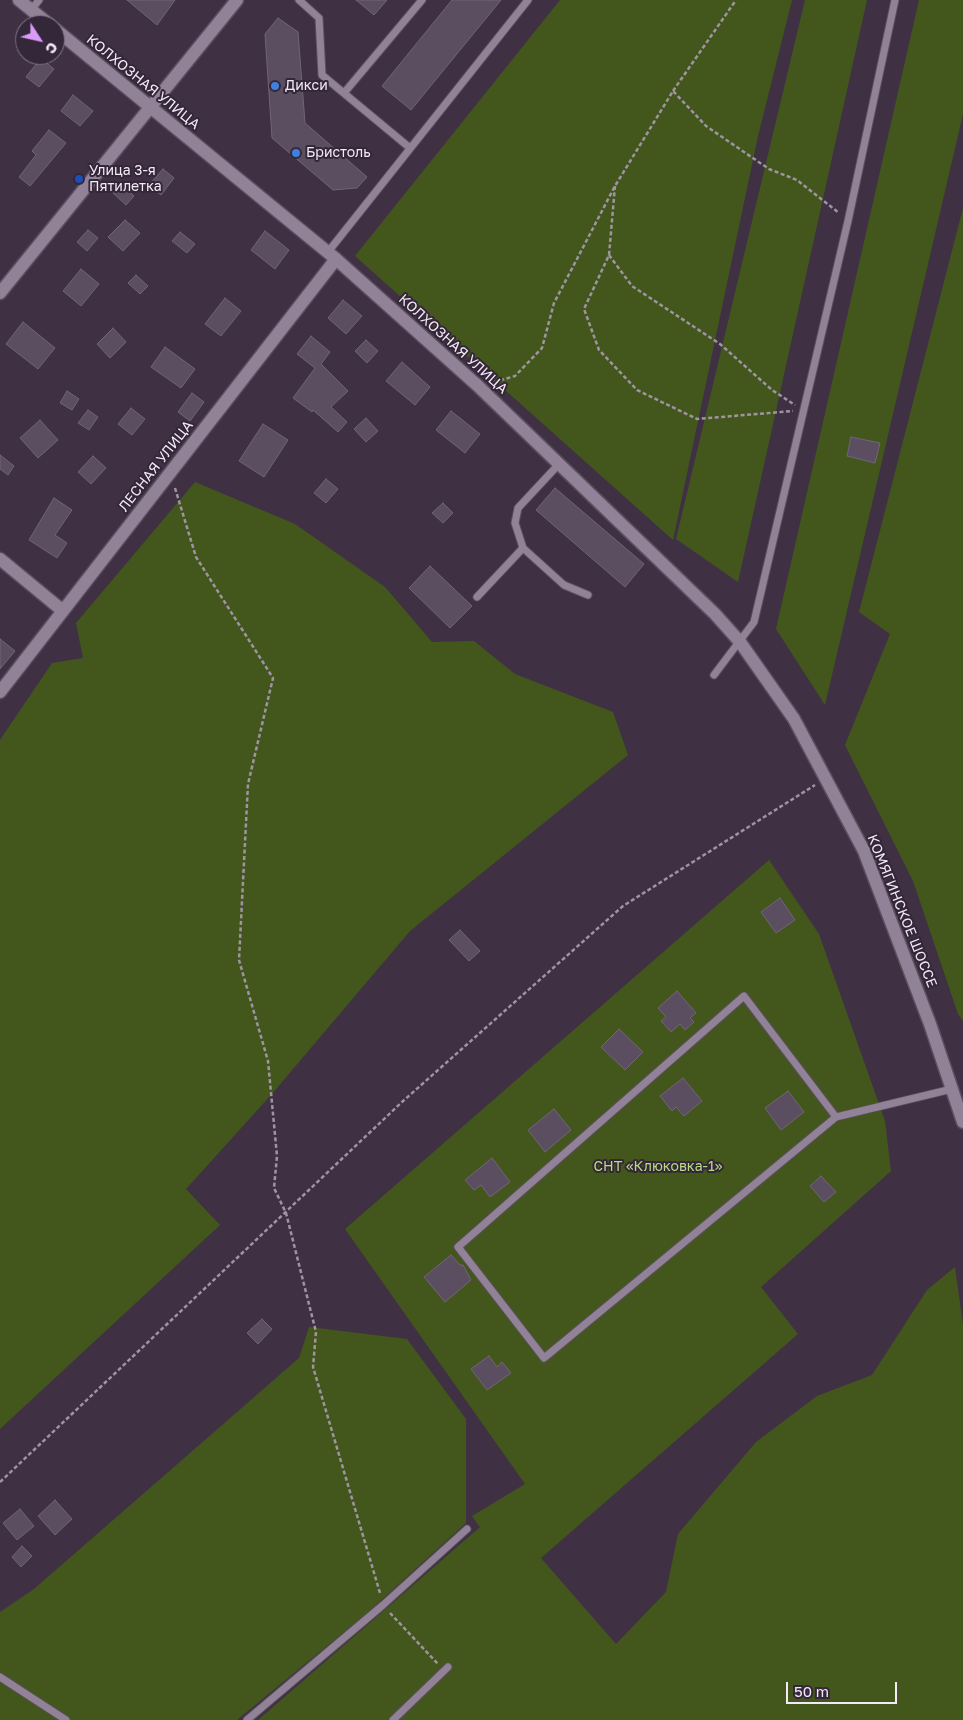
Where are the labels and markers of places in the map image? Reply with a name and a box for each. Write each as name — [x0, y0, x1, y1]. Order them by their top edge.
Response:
place label: Дикси — [285, 78, 328, 94]
marker: Дикси — [269, 80, 281, 92]
place label: Бристоль — [306, 145, 371, 161]
marker: Бристоль — [290, 147, 302, 159]
place label: Улица 3-я Пятилетка — [89, 163, 162, 196]
marker: Улица 3-я Пятилетка — [73, 173, 85, 185]

